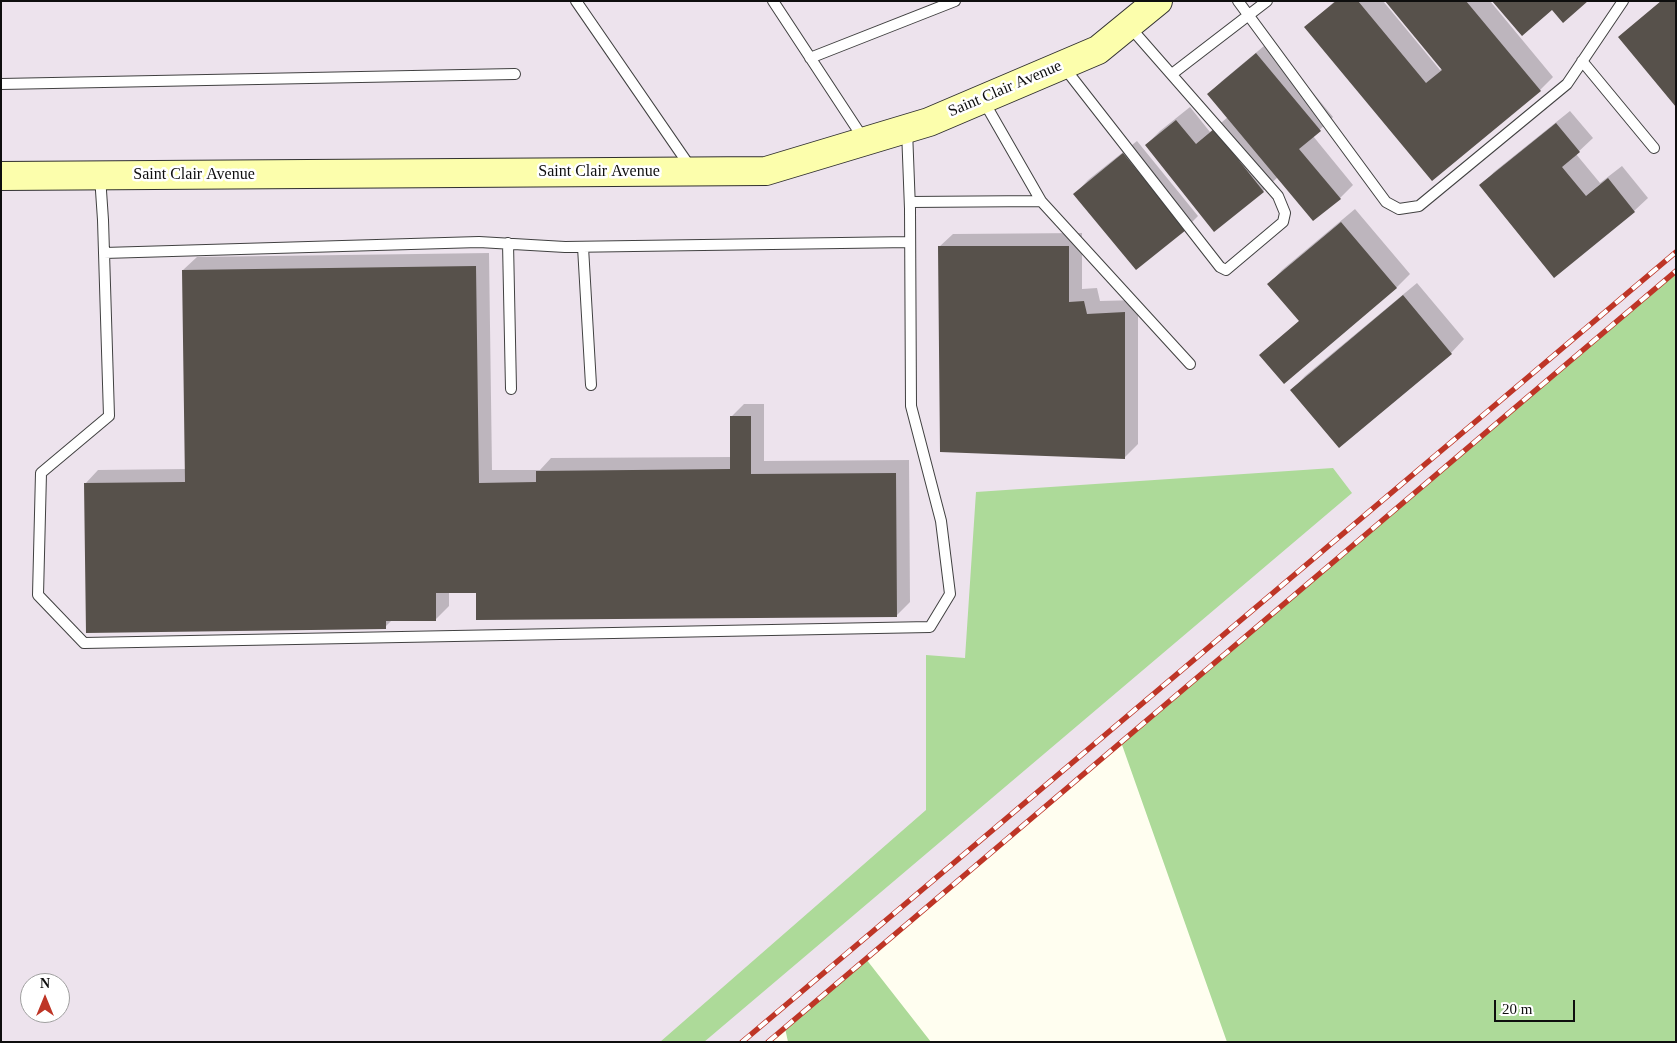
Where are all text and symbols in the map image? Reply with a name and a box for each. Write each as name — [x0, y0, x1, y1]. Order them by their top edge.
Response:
street label: Saint Clair Avenue — [945, 56, 1065, 122]
street label: Saint Clair Avenue — [538, 162, 660, 182]
street label: Saint Clair Avenue — [133, 165, 255, 185]
north arrow — [20, 973, 70, 1023]
text: N — [40, 976, 50, 991]
scale bar — [1497, 990, 1578, 1022]
text: 20 m — [1502, 1001, 1532, 1017]

